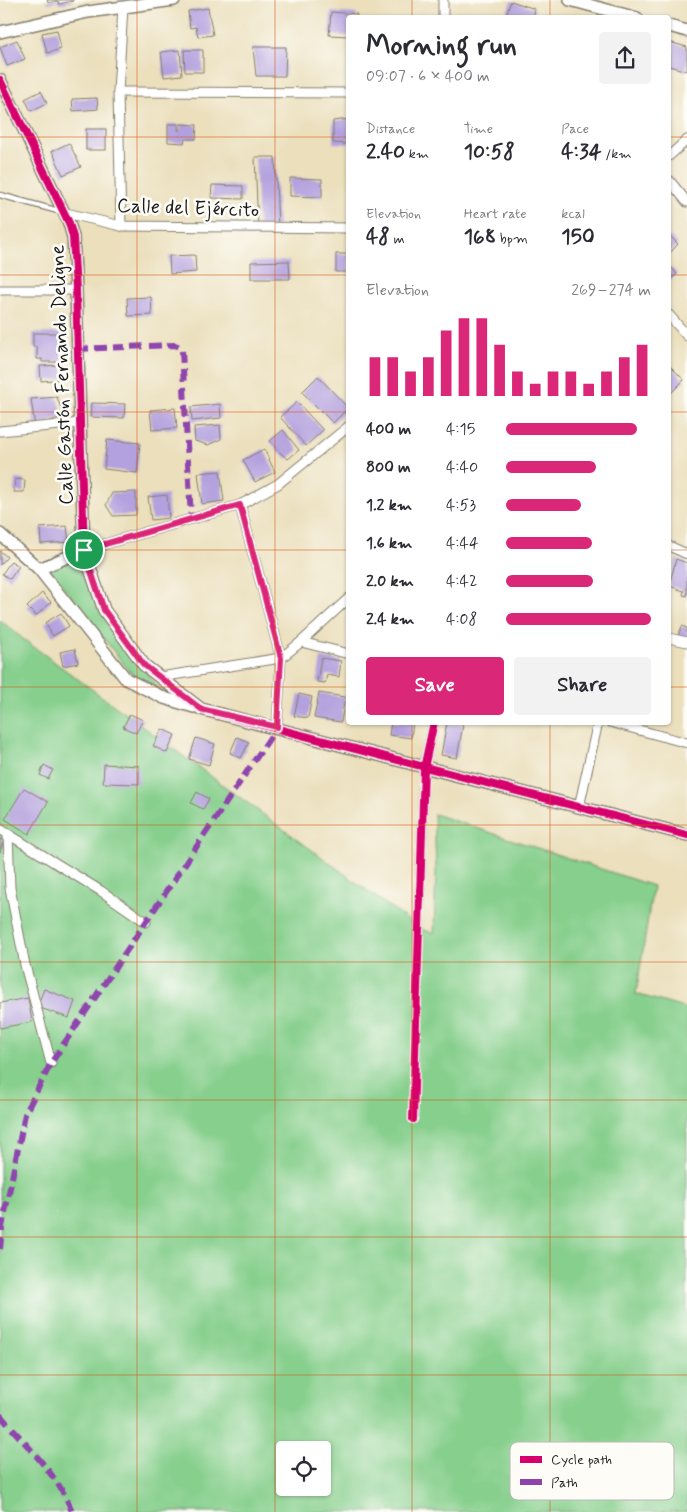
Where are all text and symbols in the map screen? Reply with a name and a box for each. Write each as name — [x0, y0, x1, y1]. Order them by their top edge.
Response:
text: Morning run — [366, 28, 517, 65]
button: share — [599, 32, 651, 84]
text: 09:07 · 6 × 400 m — [366, 66, 490, 87]
text: Distance — [366, 120, 415, 138]
text: Time — [464, 120, 493, 138]
text: Pace — [561, 120, 589, 138]
text: 2.40 — [366, 138, 405, 166]
text: 10:58 — [464, 138, 515, 166]
text: 4:34 — [561, 138, 601, 166]
text: km — [405, 145, 429, 163]
text: /km — [601, 145, 632, 163]
street label: Calle del Ejército — [116, 193, 259, 224]
text: Elevation — [366, 205, 421, 223]
text: Heart rate — [464, 205, 527, 223]
text: kcal — [561, 205, 585, 223]
text: 48 — [366, 223, 390, 251]
text: 168 — [464, 223, 496, 251]
text: 150 — [561, 223, 595, 251]
text: m — [390, 230, 405, 248]
text: bpm — [496, 230, 528, 248]
street label: Calle Gastón Fernando Deligne — [44, 244, 81, 506]
text: Elevation — [366, 280, 429, 301]
text: 269–274 m — [571, 280, 651, 301]
text: 400 m — [366, 419, 411, 440]
text: 4:15 — [446, 419, 475, 440]
text: 800 m — [366, 457, 411, 478]
text: 4:40 — [446, 457, 478, 478]
text: 1.2 km — [366, 495, 412, 516]
text: 4:53 — [446, 495, 476, 516]
pin — [63, 529, 105, 571]
text: 1.6 km — [366, 533, 412, 554]
text: 4:44 — [446, 533, 479, 554]
icon: arrive — [70, 536, 98, 564]
text: 2.0 km — [366, 571, 414, 592]
text: 4:42 — [446, 571, 477, 592]
text: 2.4 km — [366, 609, 414, 630]
text: 4:08 — [446, 609, 477, 630]
button: Save — [366, 657, 504, 715]
button: Share — [514, 657, 651, 715]
map controls — [276, 1441, 331, 1496]
button: locate — [276, 1441, 331, 1496]
legend — [510, 1442, 674, 1500]
text: Cycle path — [551, 1451, 612, 1469]
text: Path — [551, 1474, 578, 1492]

